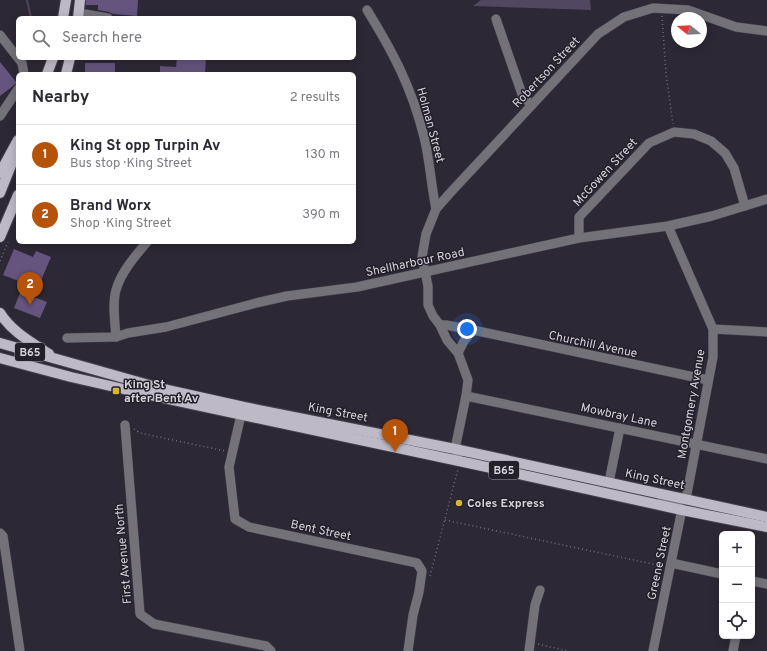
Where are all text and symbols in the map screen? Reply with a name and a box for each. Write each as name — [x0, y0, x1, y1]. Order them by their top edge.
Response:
north arrow — [671, 12, 707, 48]
search box — [16, 16, 356, 60]
icon: search — [30, 27, 52, 49]
text: Search here — [62, 29, 142, 48]
street label: Robertson Street — [510, 34, 584, 112]
street label: Holman Street — [412, 86, 448, 165]
text: Nearby — [32, 87, 89, 109]
text: 2 results — [290, 90, 340, 106]
street label: McGowen Street — [570, 135, 642, 210]
text: King St opp Turpin Av — [70, 137, 220, 156]
text: 1 — [42, 147, 48, 163]
text: 130 m — [305, 147, 340, 163]
text: Bus stop · King Street — [70, 156, 192, 172]
text: Brand Worx — [70, 197, 151, 216]
text: 2 — [41, 207, 49, 223]
text: 390 m — [302, 207, 340, 223]
text: Shop · King Street — [70, 216, 172, 232]
street label: Shellharbour Road — [364, 245, 466, 281]
pin: 2 — [17, 272, 43, 305]
your location — [457, 319, 477, 339]
street label: Churchill Avenue — [547, 328, 639, 362]
road number: B65 — [15, 343, 45, 361]
street label: Montgomery Avenue — [674, 348, 710, 460]
place label: King St after Bent Av — [124, 377, 199, 407]
marker: King St after Bent Av — [111, 386, 121, 396]
street label: King Street — [307, 399, 369, 427]
street label: Mowbray Lane — [579, 400, 659, 432]
pin: 1 — [382, 419, 408, 452]
road number: B65 — [489, 461, 519, 479]
street label: King Street — [624, 466, 686, 494]
place label: Coles Express — [467, 496, 545, 512]
marker: Coles Express — [454, 498, 464, 508]
street label: First Avenue North — [112, 503, 136, 605]
street label: Bent Street — [289, 517, 353, 545]
street label: Greene Street — [644, 525, 676, 602]
map controls — [719, 531, 755, 639]
button: + — [719, 531, 755, 567]
button: − — [719, 567, 755, 603]
button: locate — [719, 603, 755, 639]

